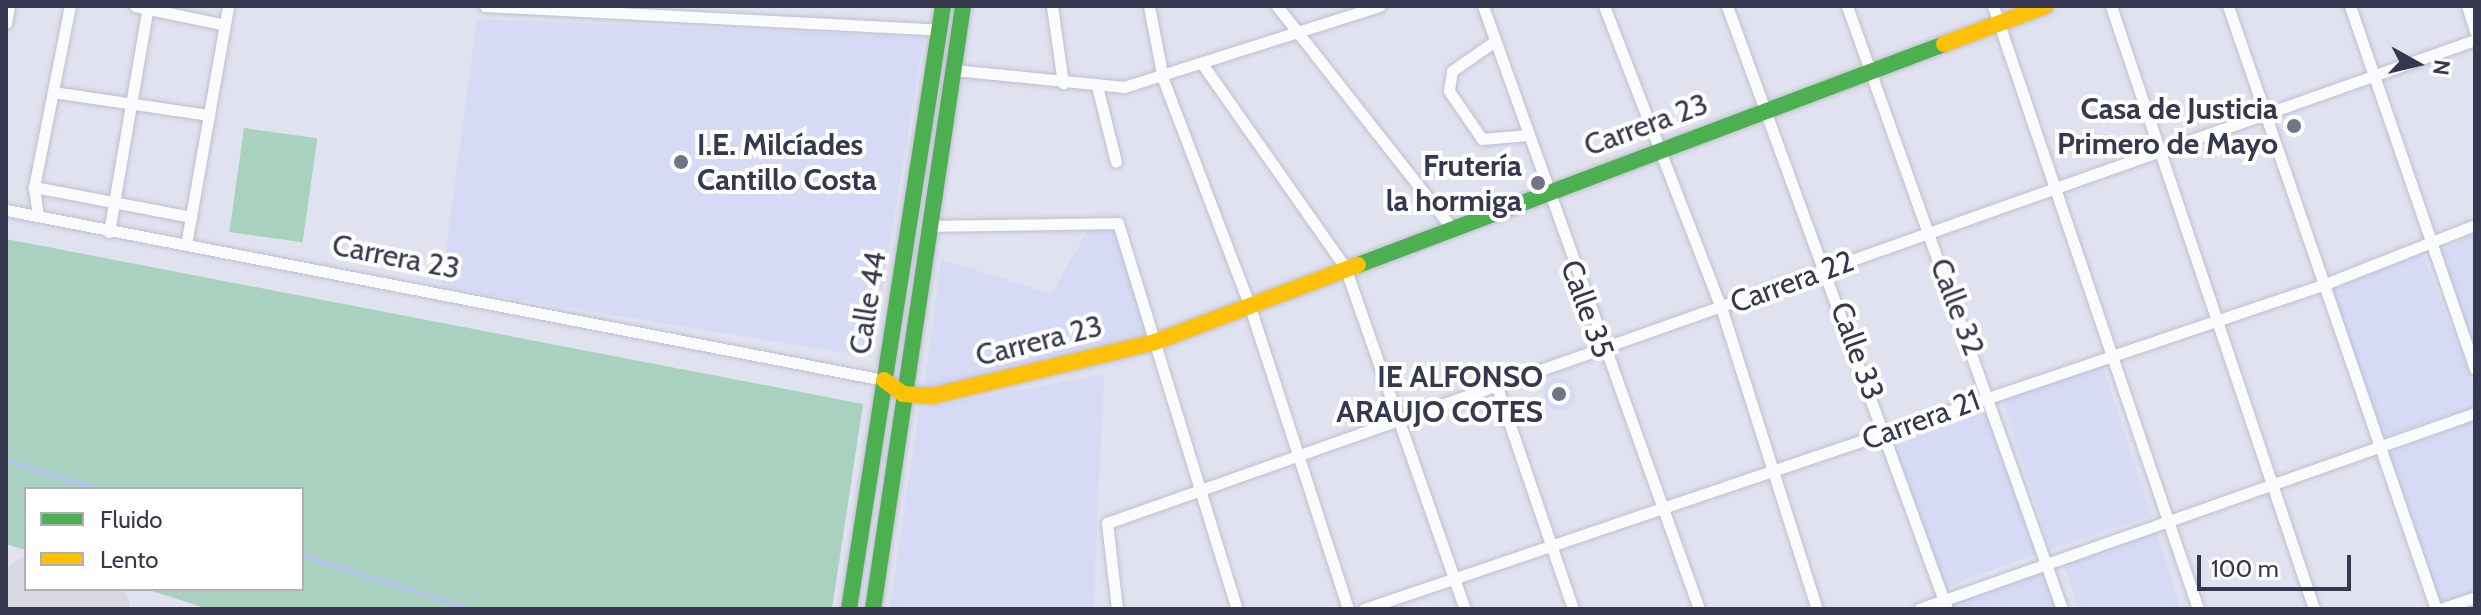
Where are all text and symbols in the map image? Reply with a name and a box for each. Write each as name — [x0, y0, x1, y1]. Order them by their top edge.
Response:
north arrow — [2377, 24, 2457, 104]
text: N — [2427, 58, 2456, 77]
street label: Carrera 23 — [1579, 86, 1713, 164]
place label: Casa de Justicia Primero de Mayo — [2057, 91, 2278, 162]
marker: Casa de Justicia Primero de Mayo — [2285, 117, 2303, 135]
place label: I.E. Milcíades Cantillo Costa — [697, 127, 877, 198]
place label: Frutería la hormiga — [1386, 148, 1522, 218]
marker: I.E. Milcíades Cantillo Costa — [672, 153, 690, 171]
marker: Frutería la hormiga — [1529, 174, 1547, 192]
street label: Carrera 23 — [329, 227, 463, 287]
street label: Carrera 22 — [1725, 243, 1859, 321]
street label: Calle 44 — [842, 249, 894, 357]
street label: Calle 32 — [1922, 253, 1992, 361]
street label: Calle 35 — [1553, 255, 1621, 363]
street label: Calle 33 — [1823, 297, 1891, 405]
street label: Carrera 23 — [972, 308, 1106, 374]
place label: IE ALFONSO ARAUJO COTES — [1336, 359, 1543, 430]
street label: Carrera 21 — [1857, 382, 1985, 458]
marker: IE ALFONSO ARAUJO COTES — [1550, 385, 1568, 403]
legend — [24, 487, 304, 591]
text: Fluido — [100, 505, 162, 534]
scale bar — [2201, 539, 2355, 589]
text: Lento — [100, 545, 159, 574]
text: 100 m — [2211, 554, 2279, 583]

